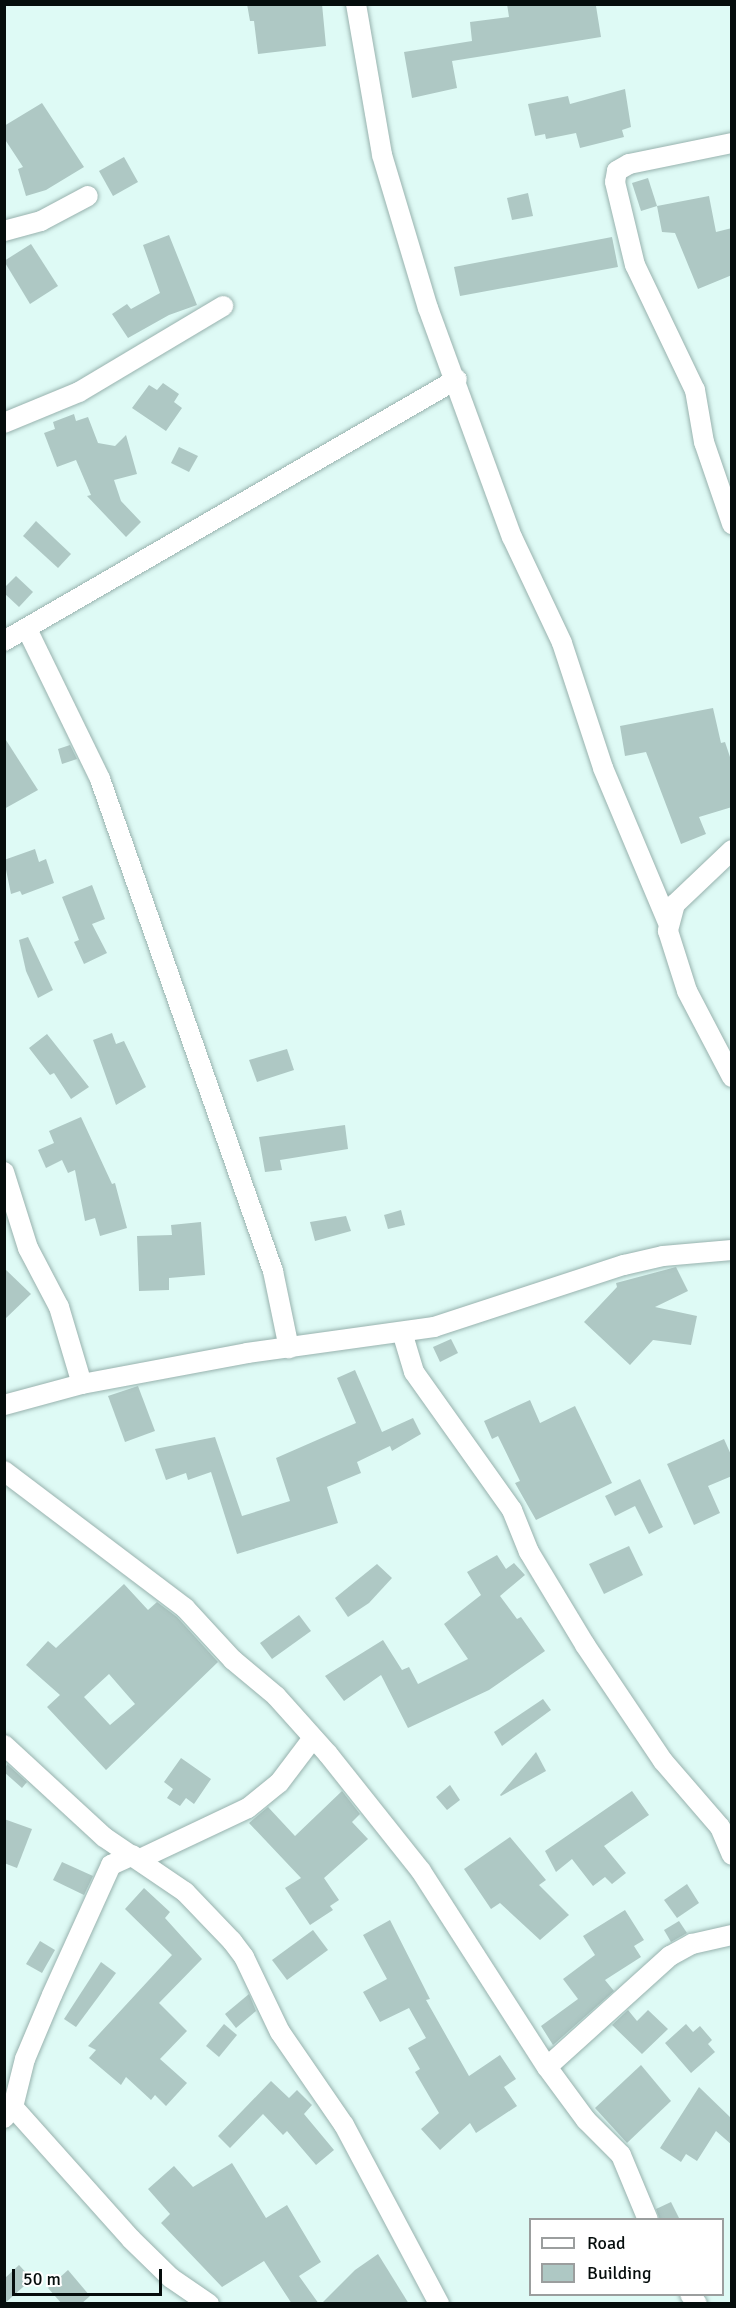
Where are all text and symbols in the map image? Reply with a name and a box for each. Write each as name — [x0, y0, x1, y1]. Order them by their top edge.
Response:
legend — [529, 2218, 724, 2296]
text: Road — [587, 2232, 626, 2254]
scale bar — [15, 2257, 165, 2295]
text: Building — [587, 2262, 651, 2284]
text: 50 m — [23, 2268, 61, 2290]

